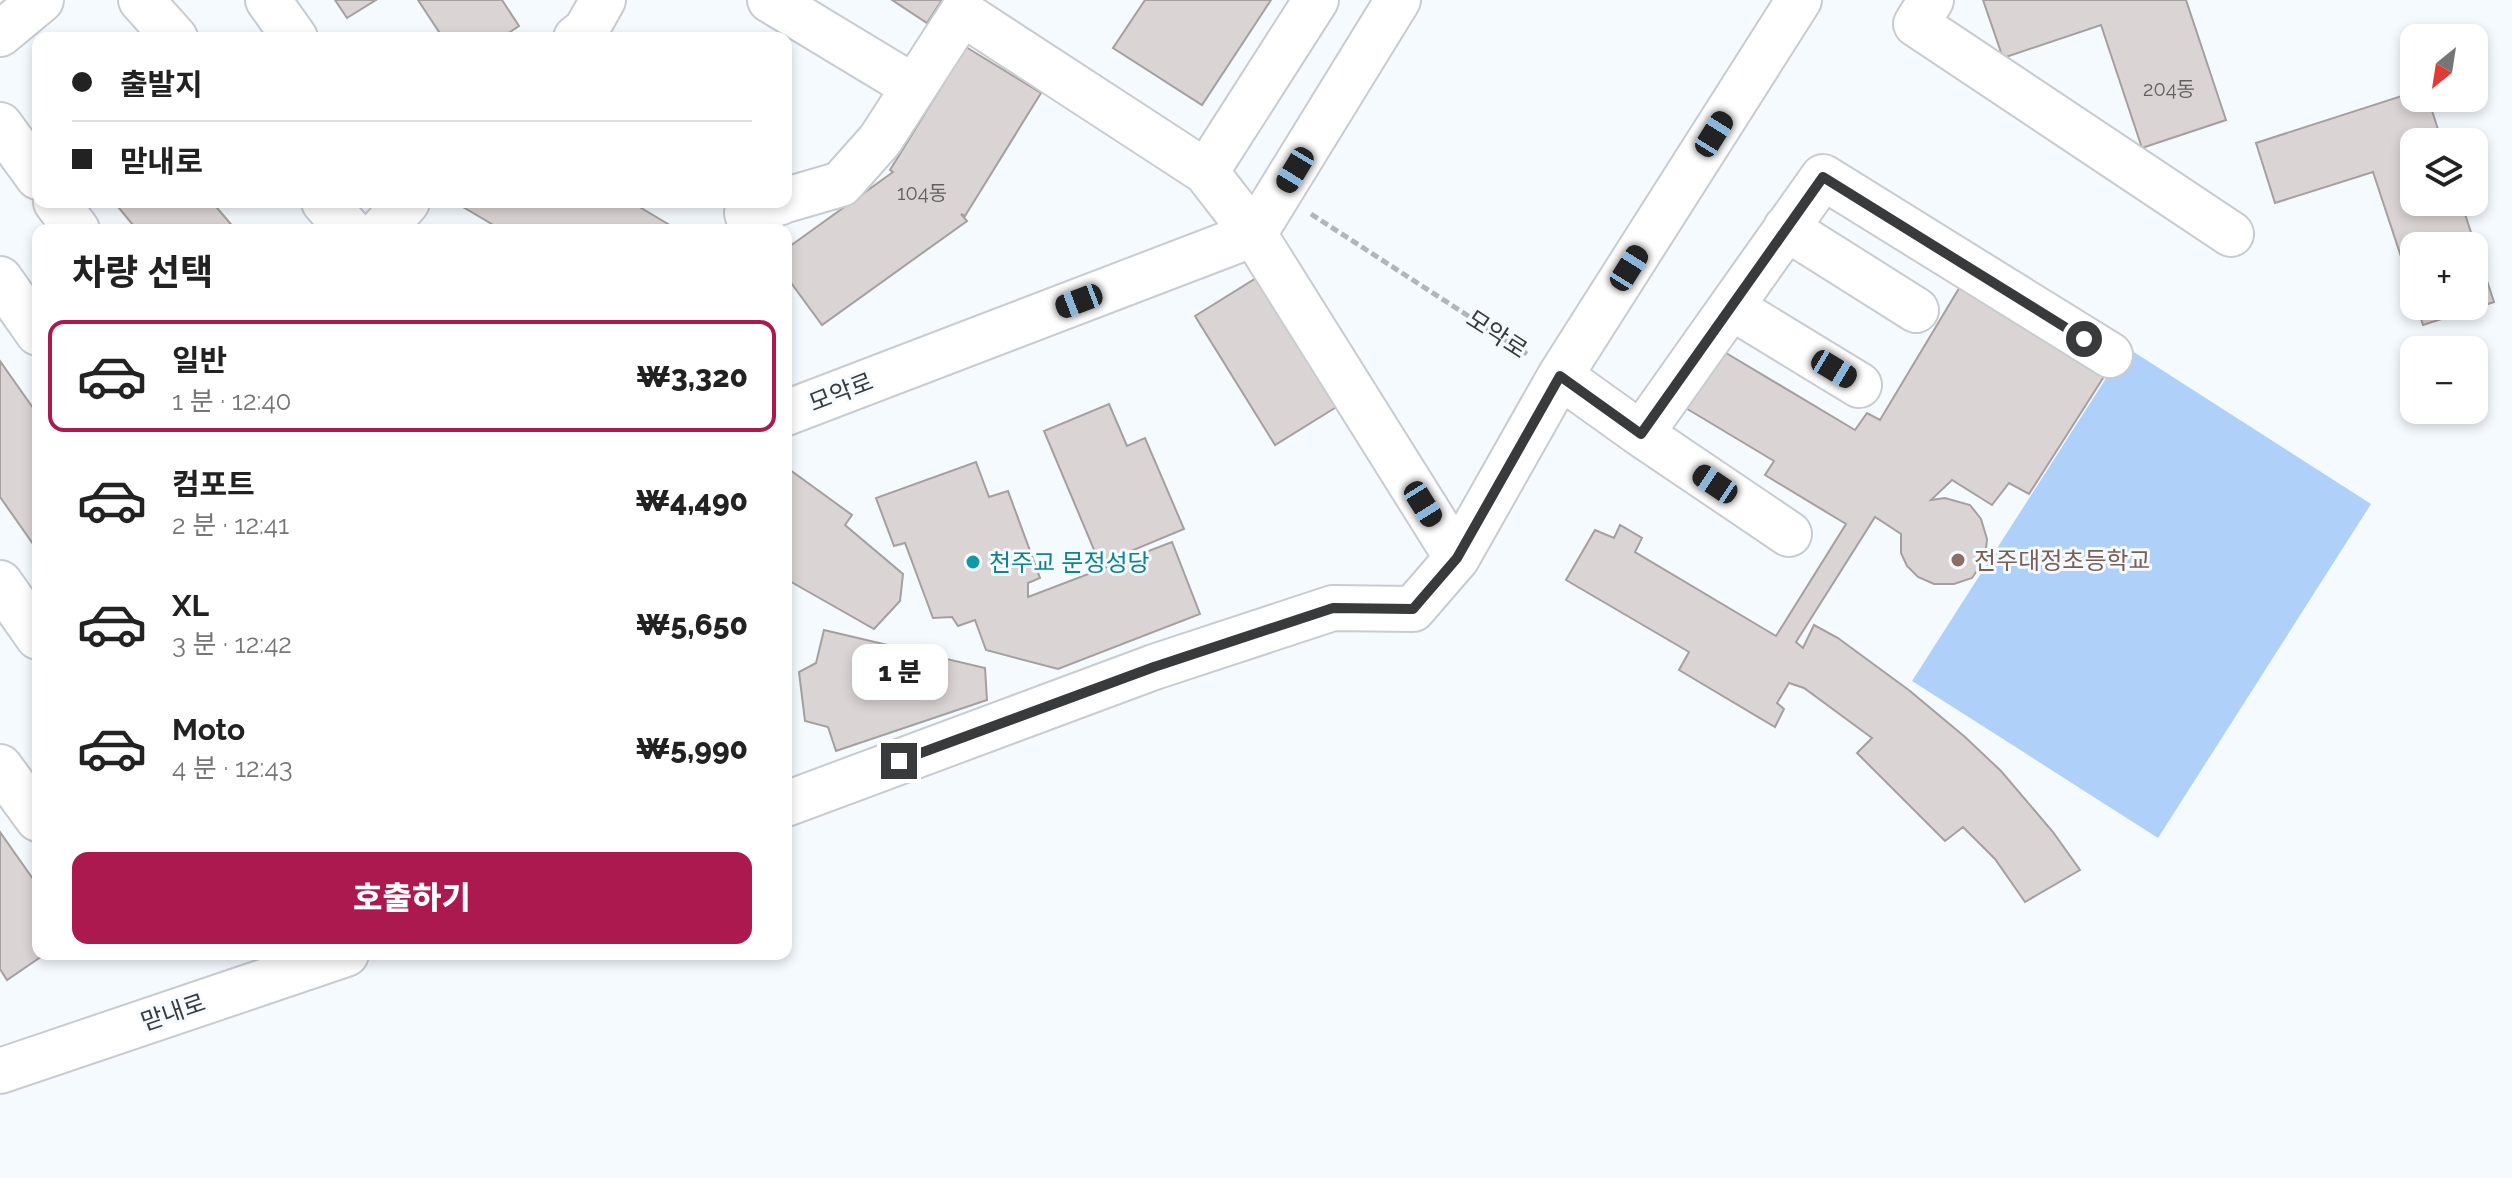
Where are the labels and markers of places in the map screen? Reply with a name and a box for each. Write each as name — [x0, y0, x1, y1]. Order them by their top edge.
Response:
place label: 전주대정초등학교 — [1974, 546, 2151, 575]
place label: 천주교 문정성당 — [989, 548, 1150, 577]
marker: 전주대정초등학교 — [1949, 551, 1967, 569]
marker: 천주교 문정성당 — [964, 553, 982, 571]

